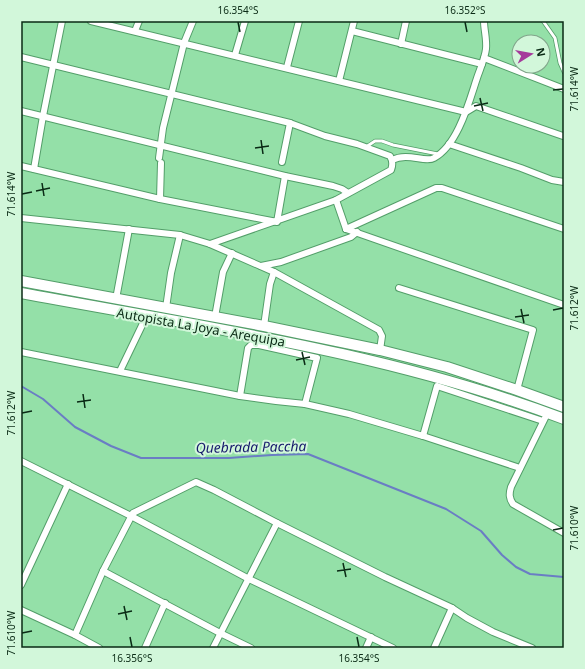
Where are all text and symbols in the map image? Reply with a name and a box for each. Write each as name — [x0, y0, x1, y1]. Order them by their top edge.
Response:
text: 16.354°S — [217, 3, 259, 17]
text: 16.352°S — [444, 3, 486, 17]
north arrow — [511, 34, 551, 74]
text: N — [533, 46, 550, 58]
text: 71.614°W — [567, 66, 581, 111]
text: 71.614°W — [4, 171, 18, 216]
text: 71.612°W — [567, 285, 581, 330]
street label: Autopista La Joya - Arequipa — [115, 303, 287, 351]
text: 71.612°W — [4, 390, 18, 435]
water label: Quebrada Paccha — [195, 436, 307, 457]
text: 71.610°W — [567, 505, 581, 550]
text: 71.610°W — [4, 610, 18, 655]
text: 16.356°S — [111, 651, 153, 665]
text: 16.354°S — [338, 651, 380, 665]

